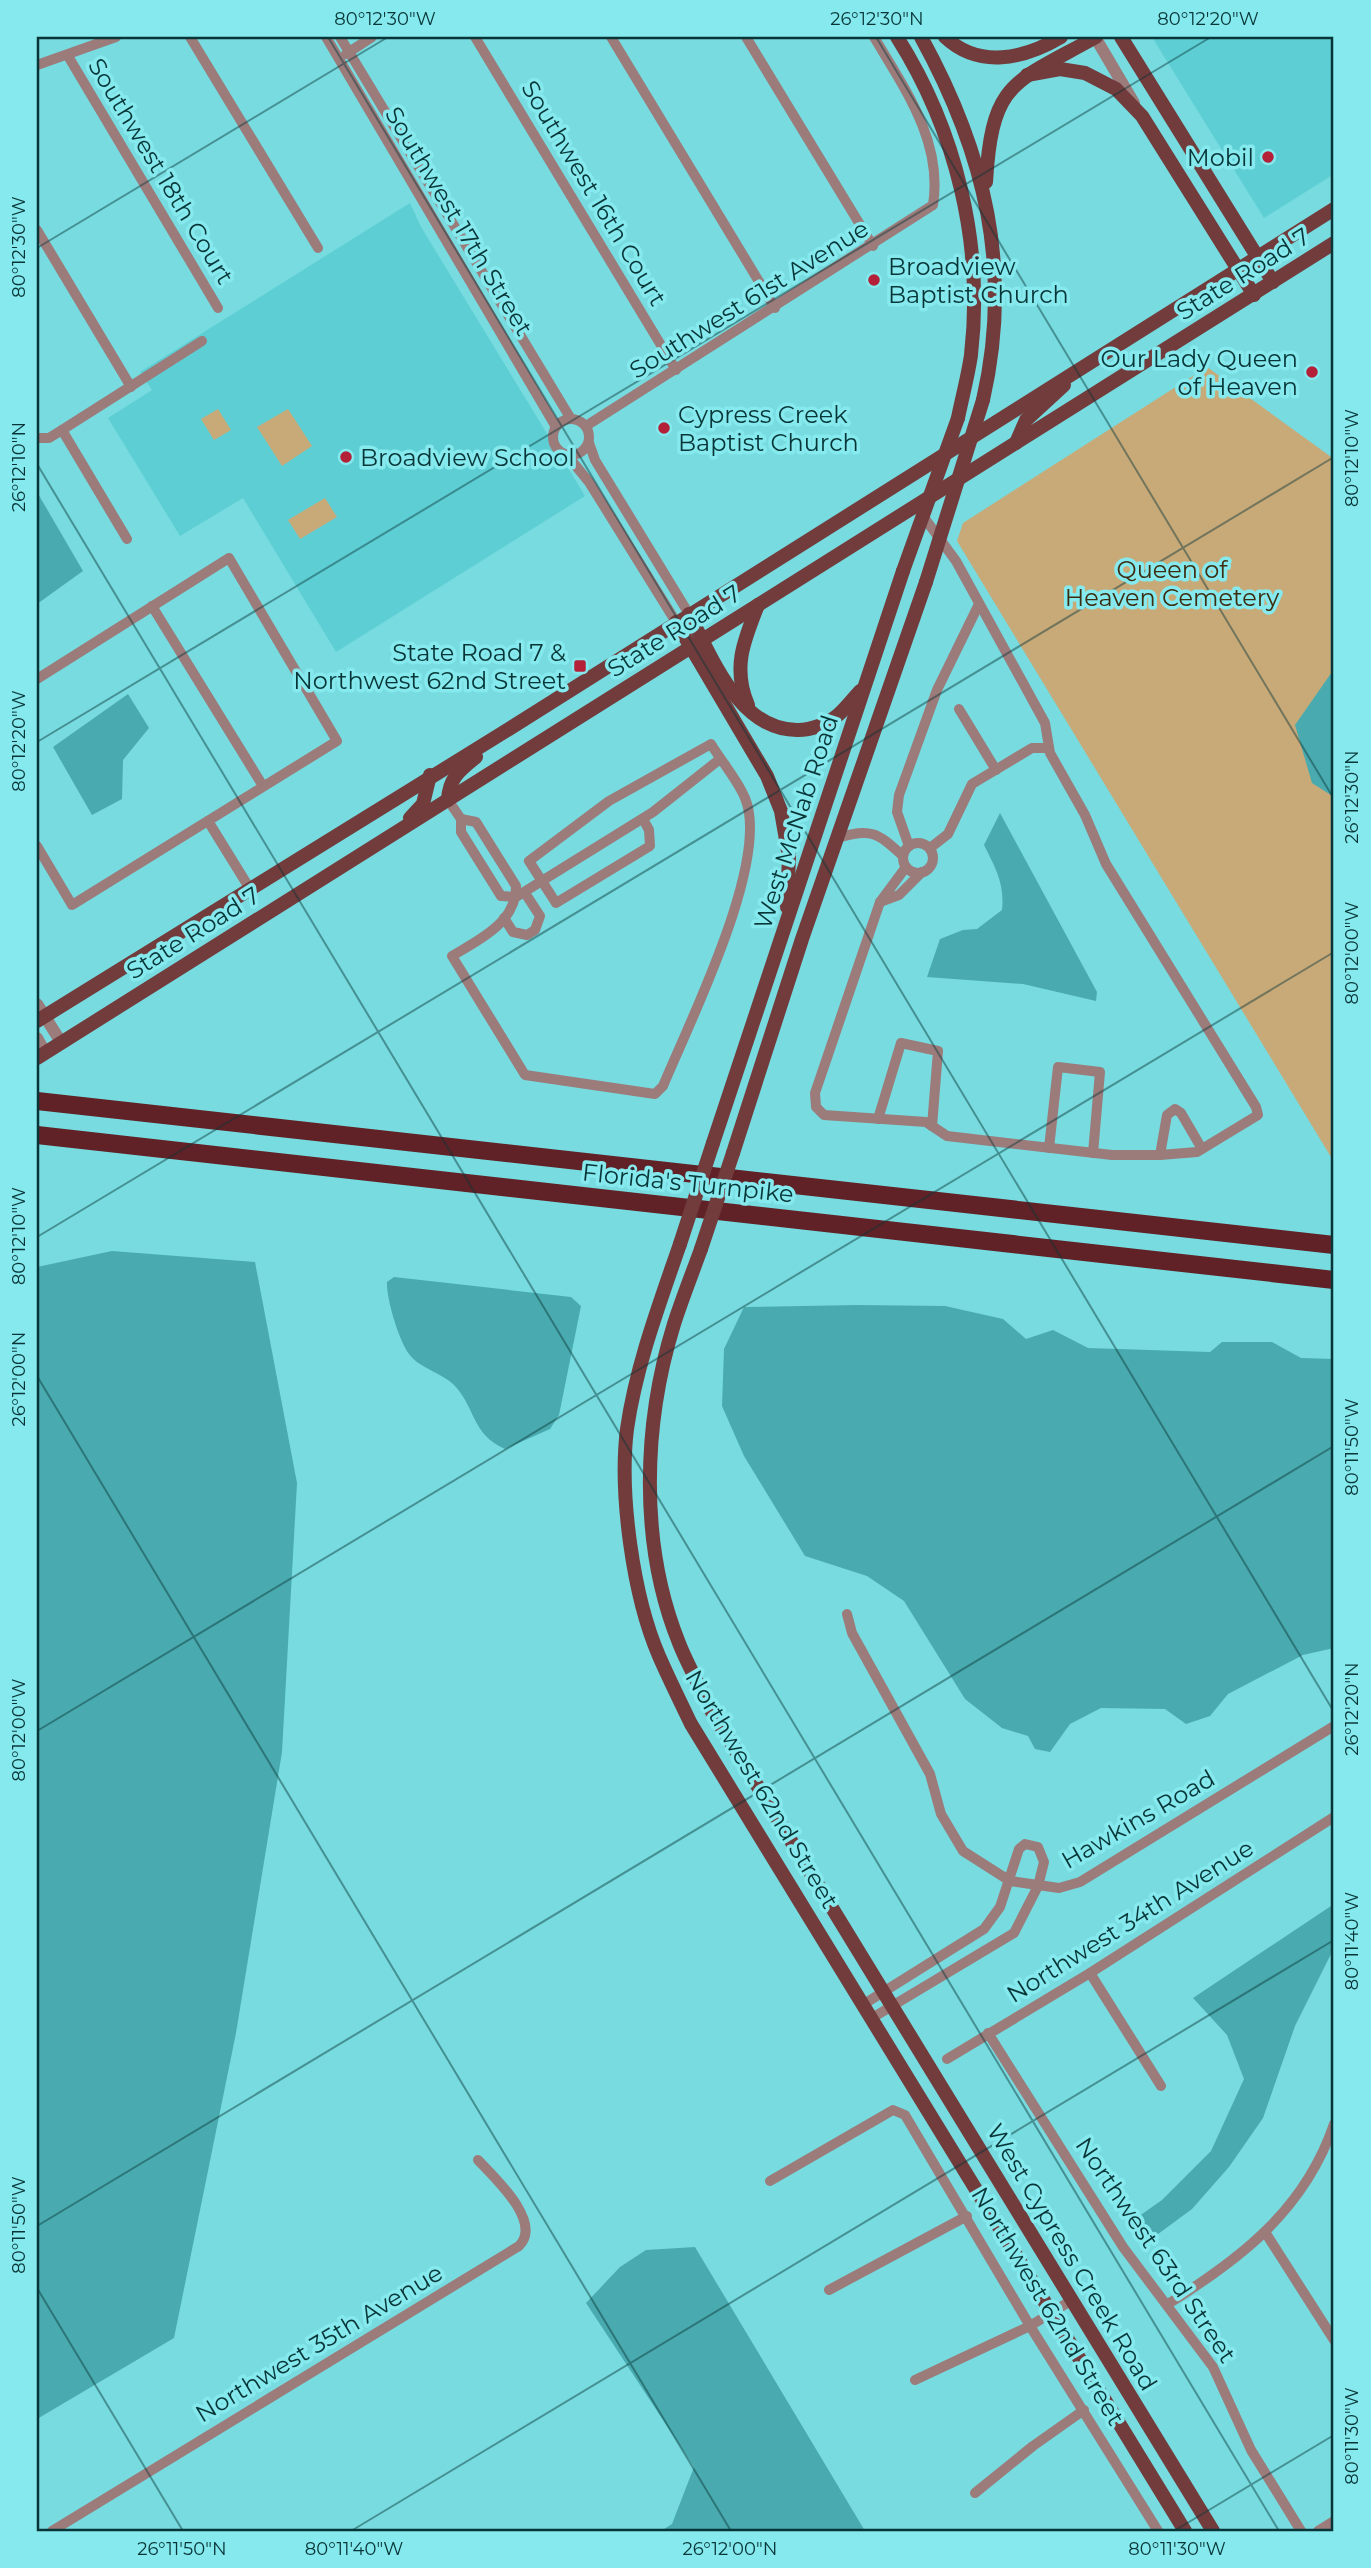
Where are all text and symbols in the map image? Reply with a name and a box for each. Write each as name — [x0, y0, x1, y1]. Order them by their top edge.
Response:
text: 80°12'30"W — [334, 8, 436, 30]
text: 26°12'30"N — [830, 8, 924, 30]
text: 80°12'20"W — [1157, 8, 1259, 30]
street label: Southwest 18th Court — [82, 53, 240, 289]
street label: Southwest 16th Court — [515, 75, 673, 311]
street label: Southwest 17th Street — [379, 101, 539, 341]
place label: Mobil — [1187, 143, 1254, 172]
marker: Mobil — [1260, 149, 1276, 165]
text: 80°12'30"W — [8, 196, 30, 298]
street label: Southwest 61st Avenue — [624, 214, 874, 384]
street label: State Road 7 — [1171, 222, 1315, 326]
place label: Broadview Baptist Church — [888, 252, 1069, 309]
marker: Broadview Baptist Church — [866, 272, 882, 288]
place label: Our Lady Queen of Heaven — [1101, 344, 1298, 401]
marker: Our Lady Queen of Heaven — [1304, 364, 1320, 380]
place label: Cypress Creek Baptist Church — [678, 400, 859, 457]
text: 80°12'10"W — [1341, 409, 1363, 507]
marker: Cypress Creek Baptist Church — [656, 420, 672, 436]
text: 26°12'10"N — [8, 422, 30, 512]
place label: Broadview School — [360, 443, 575, 472]
marker: Broadview School — [338, 449, 354, 465]
park label: Queen of Heaven Cemetery — [1065, 555, 1279, 612]
street label: State Road 7 — [602, 579, 746, 683]
place label: State Road 7 & Northwest 62nd Street — [293, 638, 566, 695]
marker: State Road 7 & Northwest 62nd Street — [572, 658, 588, 674]
text: 80°12'20"W — [8, 690, 30, 792]
street label: West McNab Road — [748, 711, 844, 933]
text: 26°12'30"N — [1341, 750, 1363, 844]
street label: State Road 7 — [121, 881, 265, 985]
text: 80°12'00"W — [1341, 902, 1363, 1004]
street label: Florida's Turnpike — [581, 1157, 795, 1209]
text: 80°12'10"W — [8, 1187, 30, 1285]
text: 26°12'00"N — [8, 1332, 30, 1426]
text: 80°11'50"W — [1341, 1398, 1363, 1496]
text: 26°12'20"N — [1341, 1662, 1363, 1756]
street label: Northwest 62nd Street — [679, 1665, 845, 1914]
text: 80°12'00"W — [8, 1679, 30, 1781]
street label: Hawkins Road — [1056, 1763, 1220, 1875]
street label: Northwest 34th Avenue — [1001, 1833, 1259, 2009]
text: 80°11'40"W — [1341, 1892, 1363, 1990]
street label: West Cypress Creek Road — [981, 2118, 1163, 2396]
street label: Northwest 63rd Street — [1070, 2132, 1242, 2369]
text: 80°11'50"W — [8, 2176, 30, 2274]
street label: Northwest 62nd Street — [965, 2182, 1131, 2431]
street label: Northwest 35th Avenue — [190, 2258, 448, 2428]
text: 80°11'30"W — [1341, 2387, 1363, 2485]
text: 26°11'50"N — [137, 2538, 227, 2560]
text: 80°11'40"W — [305, 2538, 403, 2560]
text: 26°12'00"N — [683, 2538, 777, 2560]
text: 80°11'30"W — [1128, 2538, 1226, 2560]

